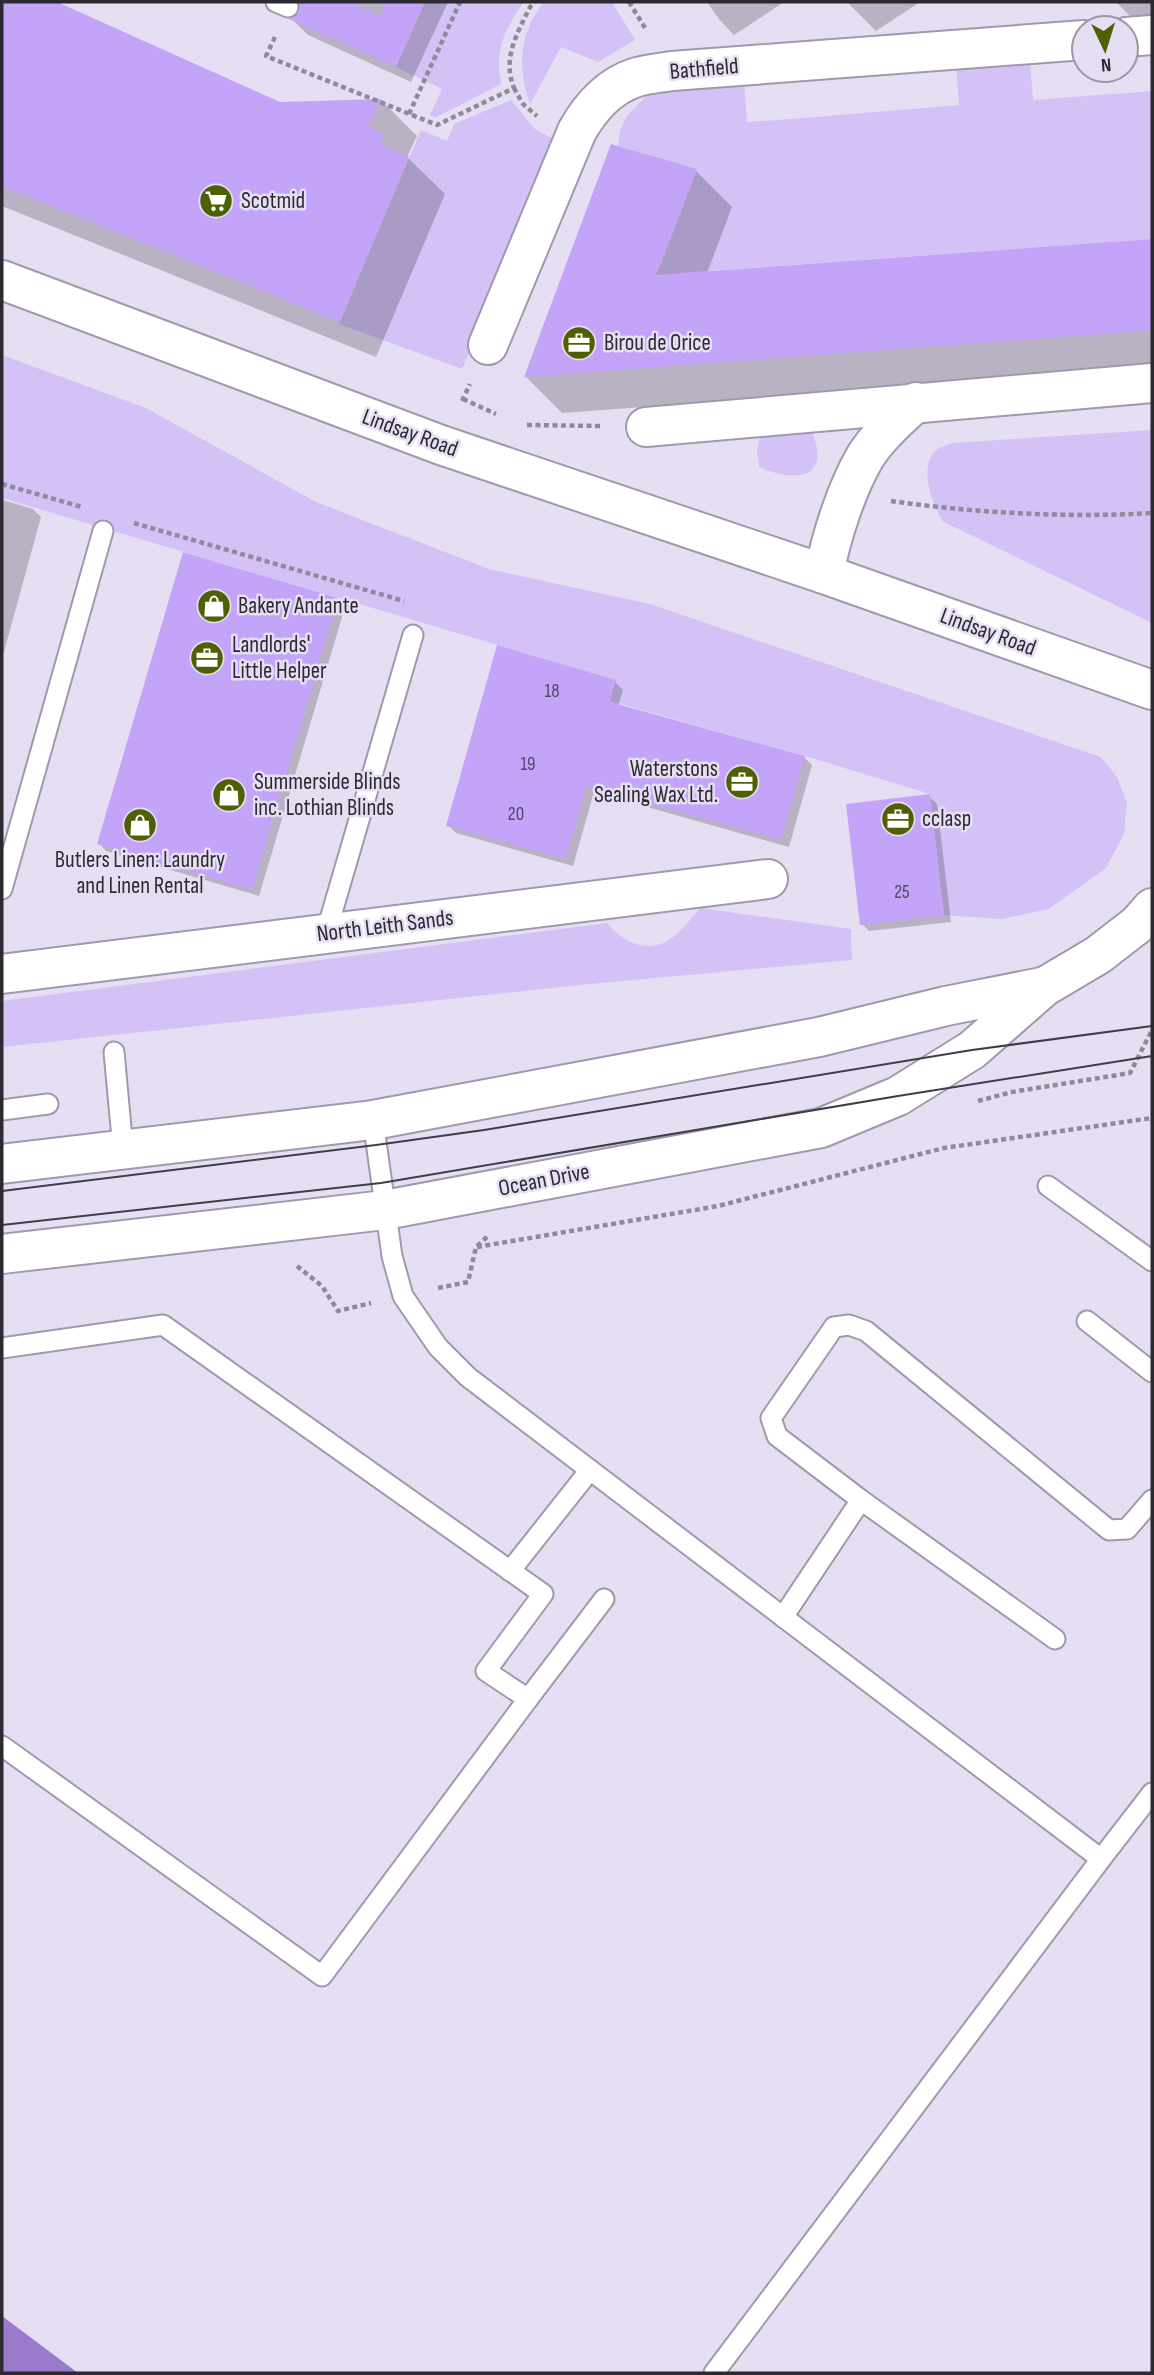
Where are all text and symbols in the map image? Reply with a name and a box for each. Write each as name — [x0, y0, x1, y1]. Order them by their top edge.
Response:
north arrow — [1070, 14, 1140, 84]
street label: Bathfield — [668, 52, 740, 86]
text: N — [1100, 53, 1112, 76]
supermarket icon: Scotmid — [197, 182, 235, 220]
place label: Scotmid — [241, 187, 305, 215]
office icon: Birou de Orice — [560, 324, 598, 362]
place label: Birou de Orice — [604, 329, 711, 357]
street label: Lindsay Road — [358, 403, 462, 463]
shop icon: Bakery Andante — [195, 587, 233, 625]
place label: Bakery Andante — [238, 592, 359, 620]
street label: Lindsay Road — [936, 602, 1040, 662]
place label: Landlords' Little Helper — [232, 631, 327, 685]
office icon: Landlords' Little Helper — [188, 639, 226, 677]
house number: 18 — [545, 680, 559, 703]
house number: 19 — [520, 753, 536, 776]
place label: Waterstons Sealing Wax Ltd. — [594, 755, 718, 809]
office icon: Waterstons Sealing Wax Ltd. — [723, 763, 761, 801]
place label: Summerside Blinds inc. Lothian Blinds — [254, 768, 401, 822]
shop icon: Summerside Blinds inc. Lothian Blinds — [210, 776, 248, 814]
office icon: cclasp — [879, 800, 917, 838]
house number: 20 — [508, 803, 524, 826]
place label: cclasp — [922, 805, 971, 833]
shop icon: Butlers Linen: Laundry and Linen Rental — [121, 806, 159, 844]
place label: Butlers Linen: Laundry and Linen Rental — [55, 846, 225, 900]
house number: 25 — [894, 881, 910, 904]
street label: North Leith Sands — [315, 904, 455, 948]
street label: Ocean Drive — [496, 1157, 592, 1203]

